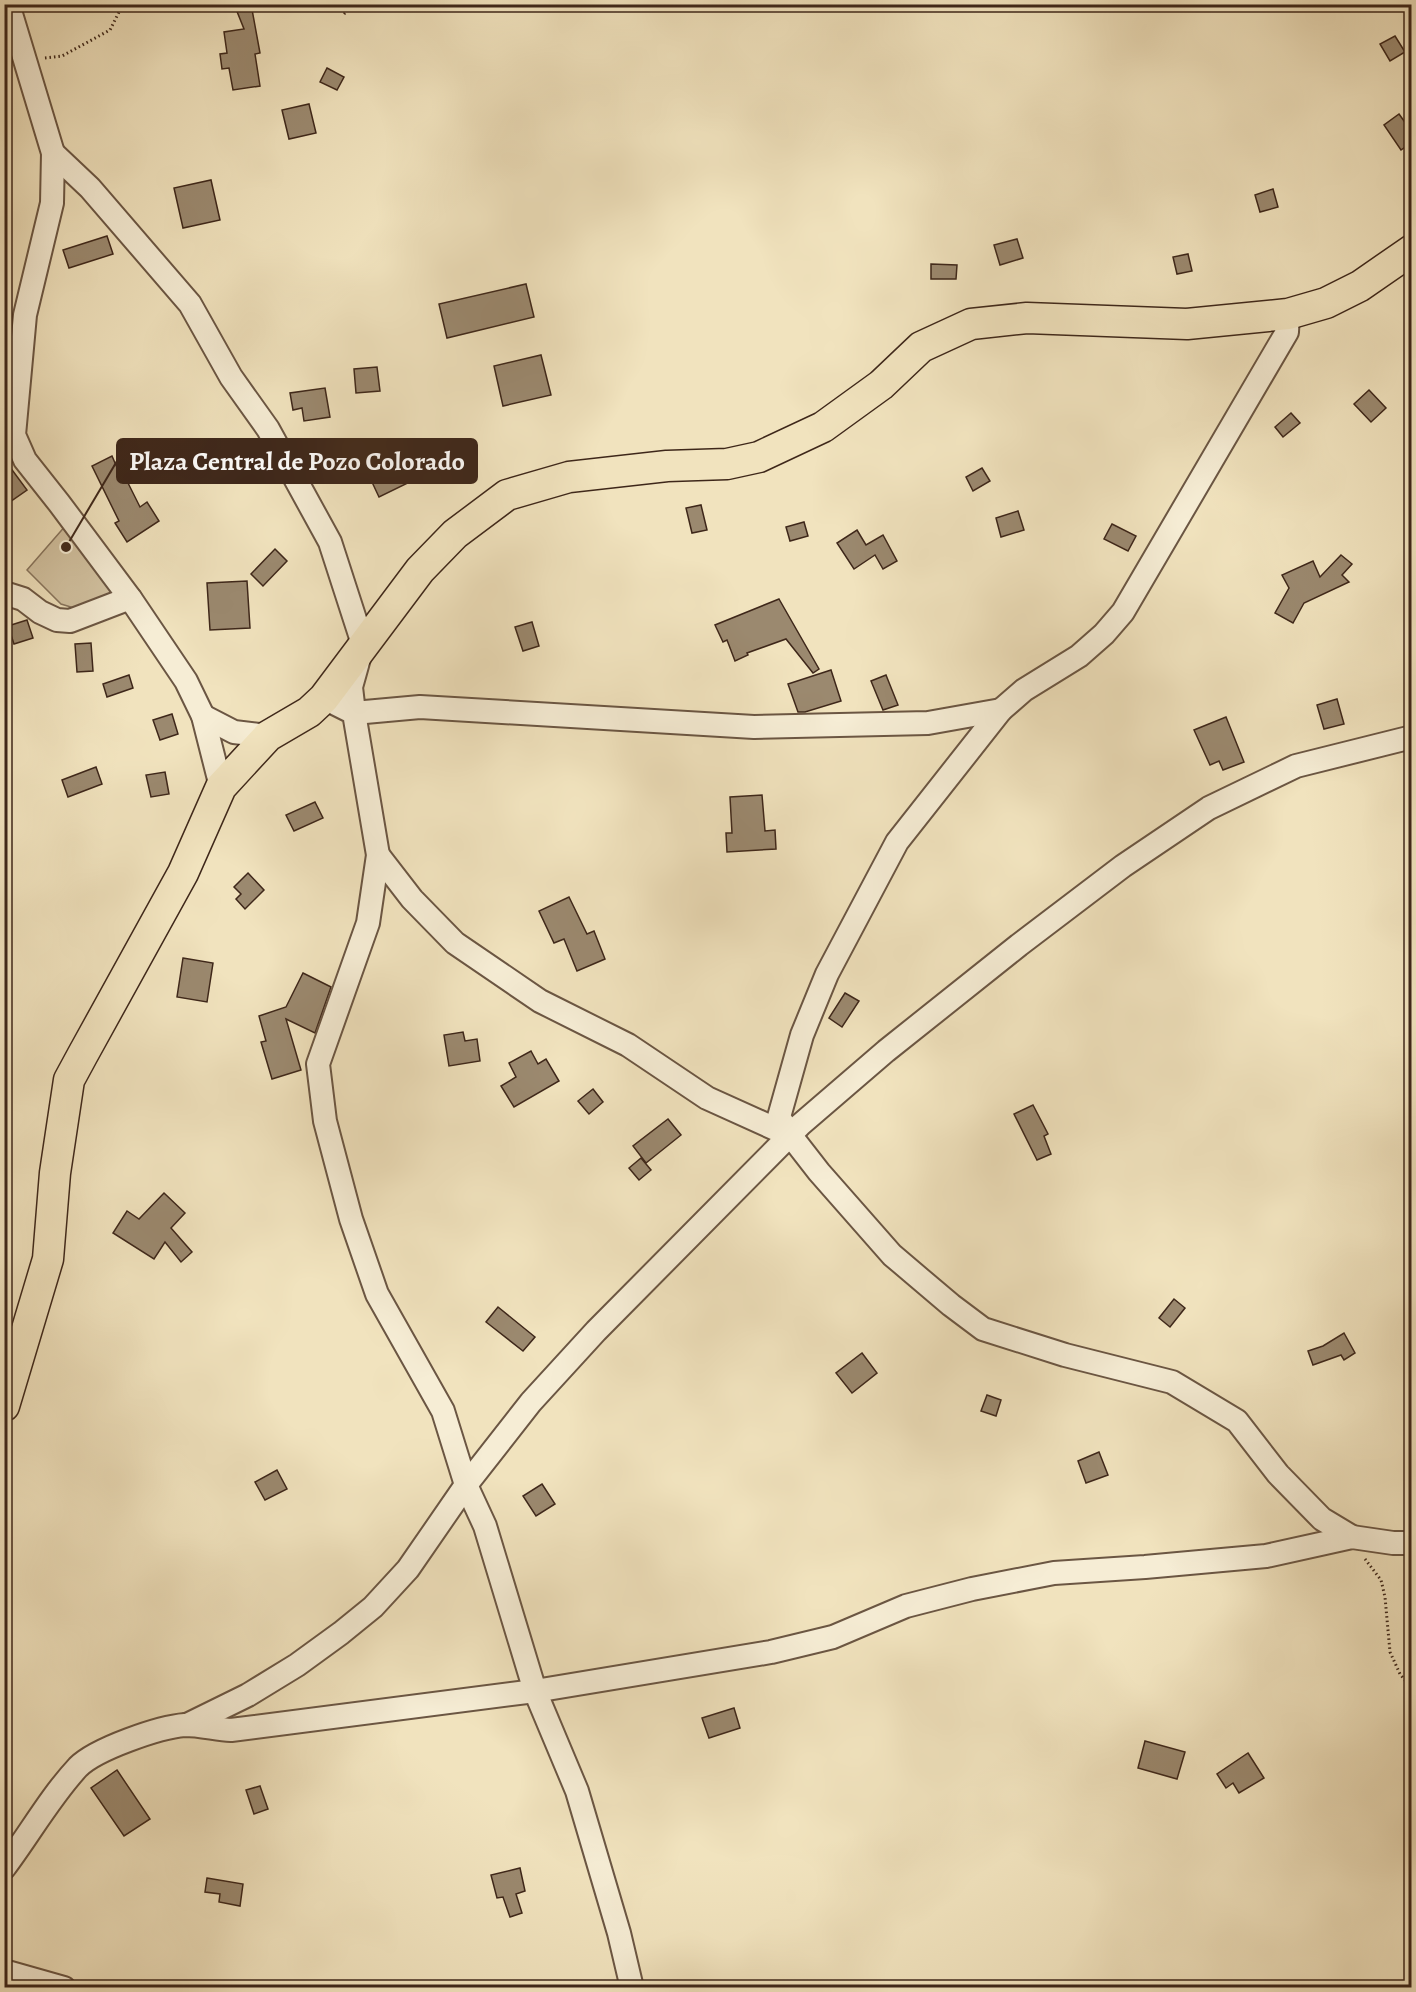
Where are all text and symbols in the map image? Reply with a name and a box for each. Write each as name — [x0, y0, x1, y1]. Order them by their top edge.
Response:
callout: Plaza Central de Pozo Colorado — [117, 439, 477, 483]
text: Plaza Central de Pozo Colorado — [129, 444, 465, 479]

